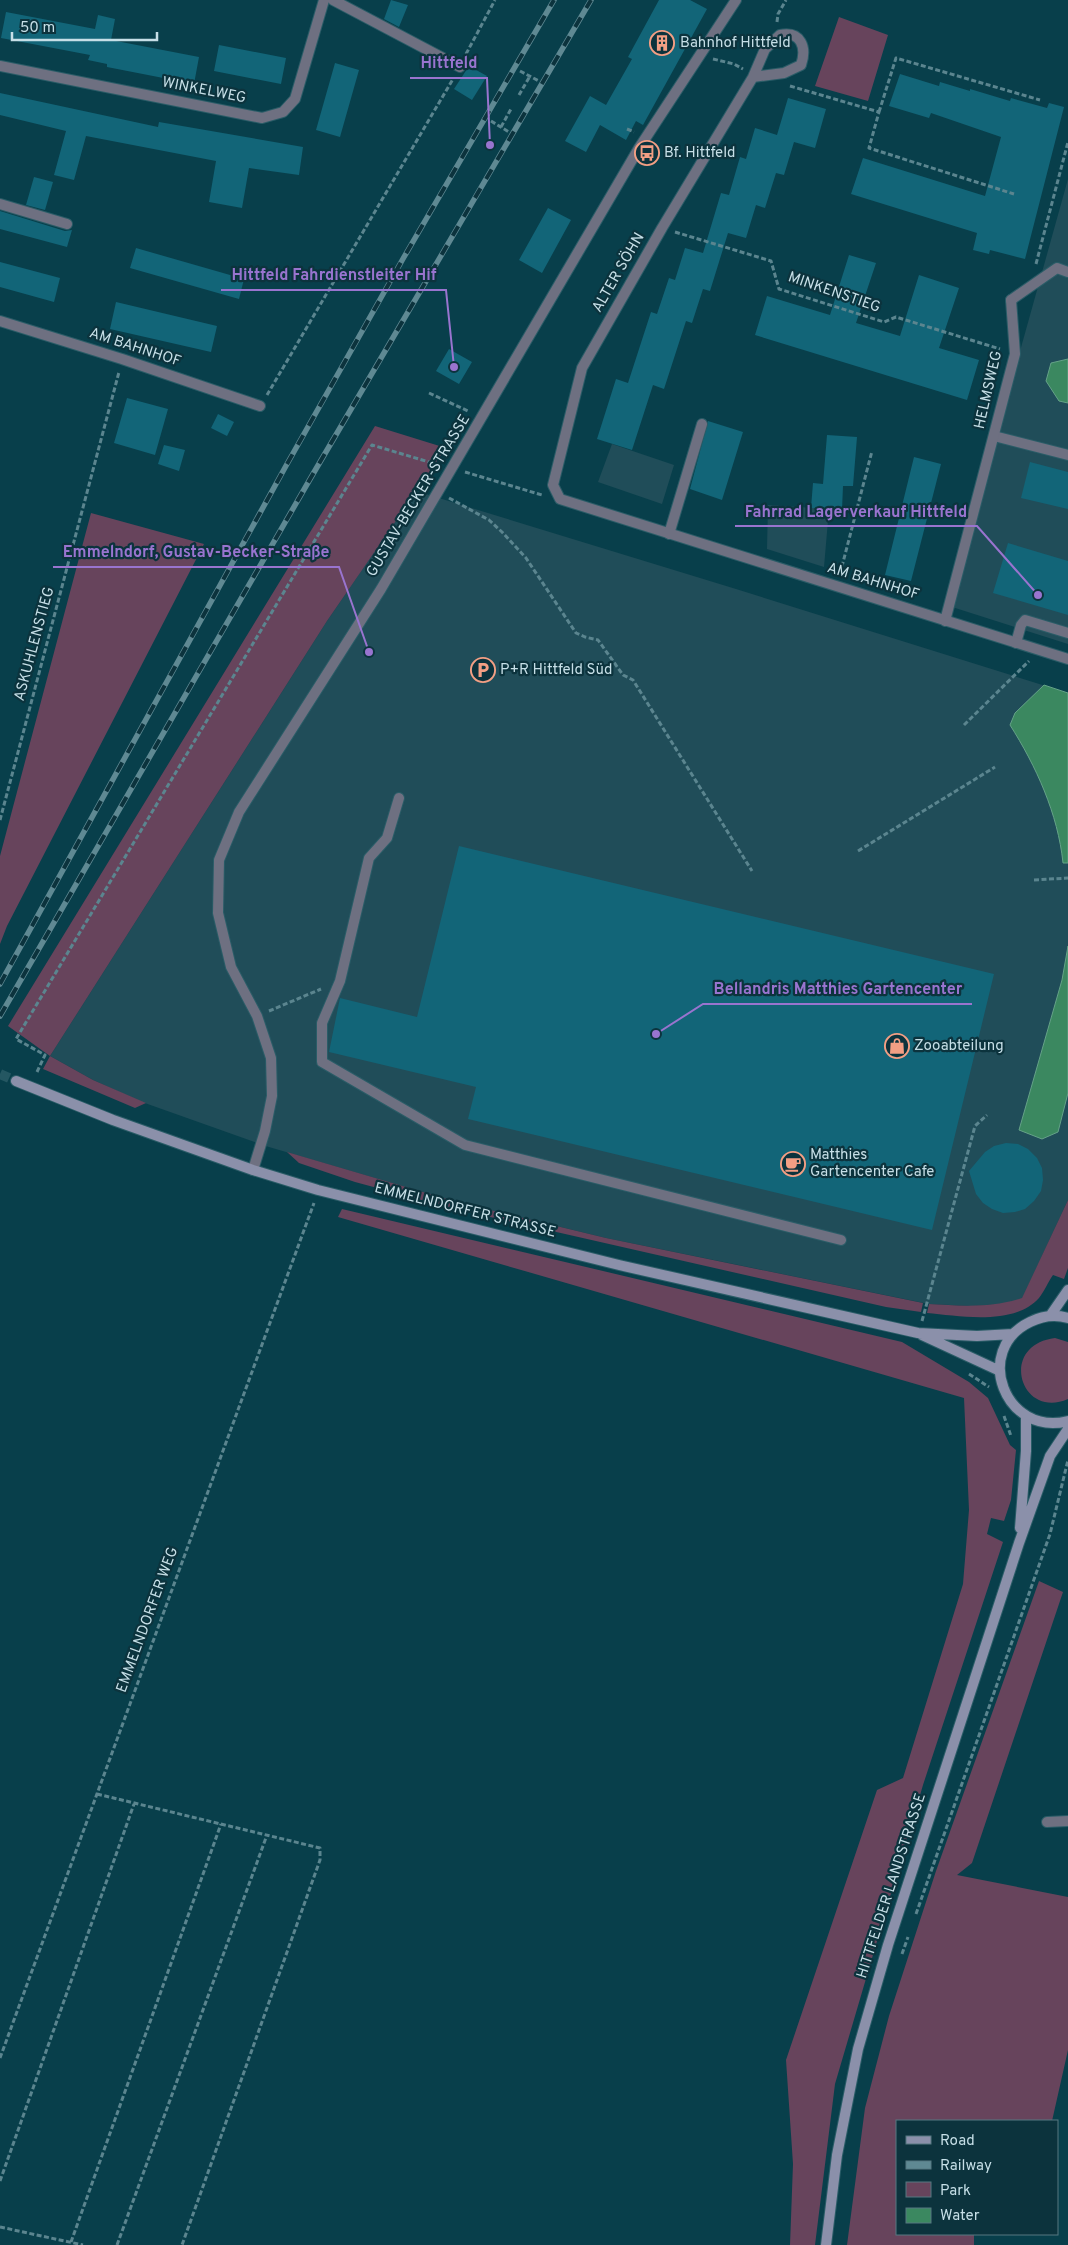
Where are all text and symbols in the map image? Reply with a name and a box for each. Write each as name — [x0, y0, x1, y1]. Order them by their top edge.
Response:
scale bar — [12, 10, 158, 42]
text: 50 m — [20, 19, 55, 38]
building icon: Bahnhof Hittfeld — [649, 30, 675, 56]
place label: Bahnhof Hittfeld — [680, 34, 791, 53]
callout: Hittfeld — [410, 47, 487, 78]
text: Hittfeld — [421, 54, 477, 74]
street label: WINKELWEG — [160, 74, 248, 108]
bus stop icon: Bf. Hittfeld — [634, 140, 660, 166]
place label: Bf. Hittfeld — [664, 144, 736, 163]
street label: ALTER SÖHN — [588, 229, 649, 316]
callout: Hittfeld Fahrdienstleiter Hif — [221, 259, 446, 290]
text: Hittfeld Fahrdienstleiter Hif — [232, 266, 437, 286]
street label: MINKENSTIEG — [785, 268, 883, 318]
street label: AM BAHNHOF — [87, 324, 183, 372]
street label: HELMSWEG — [971, 349, 1007, 431]
street label: GUSTAV-BECKER-STRASSE — [363, 411, 475, 581]
callout: Fahrrad Lagerverkauf Hittfeld — [735, 495, 977, 526]
text: Fahrrad Lagerverkauf Hittfeld — [745, 503, 967, 523]
callout: Emmelndorf, Gustav-Becker-Straße — [53, 536, 339, 567]
text: Emmelndorf, Gustav-Becker-Straße — [63, 543, 329, 563]
street label: AM BAHNHOF — [825, 559, 921, 605]
street label: ASKUHLENSTIEG — [11, 585, 59, 703]
parking icon: P+R Hittfeld Süd — [470, 657, 496, 683]
place label: P+R Hittfeld Süd — [500, 661, 612, 680]
callout: Bellandris Matthies Gartencenter — [703, 973, 972, 1004]
text: Bellandris Matthies Gartencenter — [714, 980, 963, 1000]
shop icon: Zooabteilung — [884, 1033, 910, 1059]
place label: Zooabteilung — [914, 1037, 1004, 1056]
place label: Matthies Gartencenter Cafe — [810, 1146, 934, 1182]
cafe icon: Matthies Gartencenter Cafe — [780, 1151, 806, 1177]
street label: EMMELNDORFER STRASSE — [372, 1179, 558, 1243]
street label: EMMELNDORFER WEG — [113, 1545, 183, 1695]
street label: HITTFELDER LANDSTRASSE — [853, 1791, 931, 1981]
legend — [896, 2120, 1058, 2235]
text: Road — [940, 2132, 975, 2151]
text: Railway — [940, 2157, 992, 2176]
text: Park — [940, 2182, 971, 2201]
text: Water — [940, 2207, 980, 2226]

